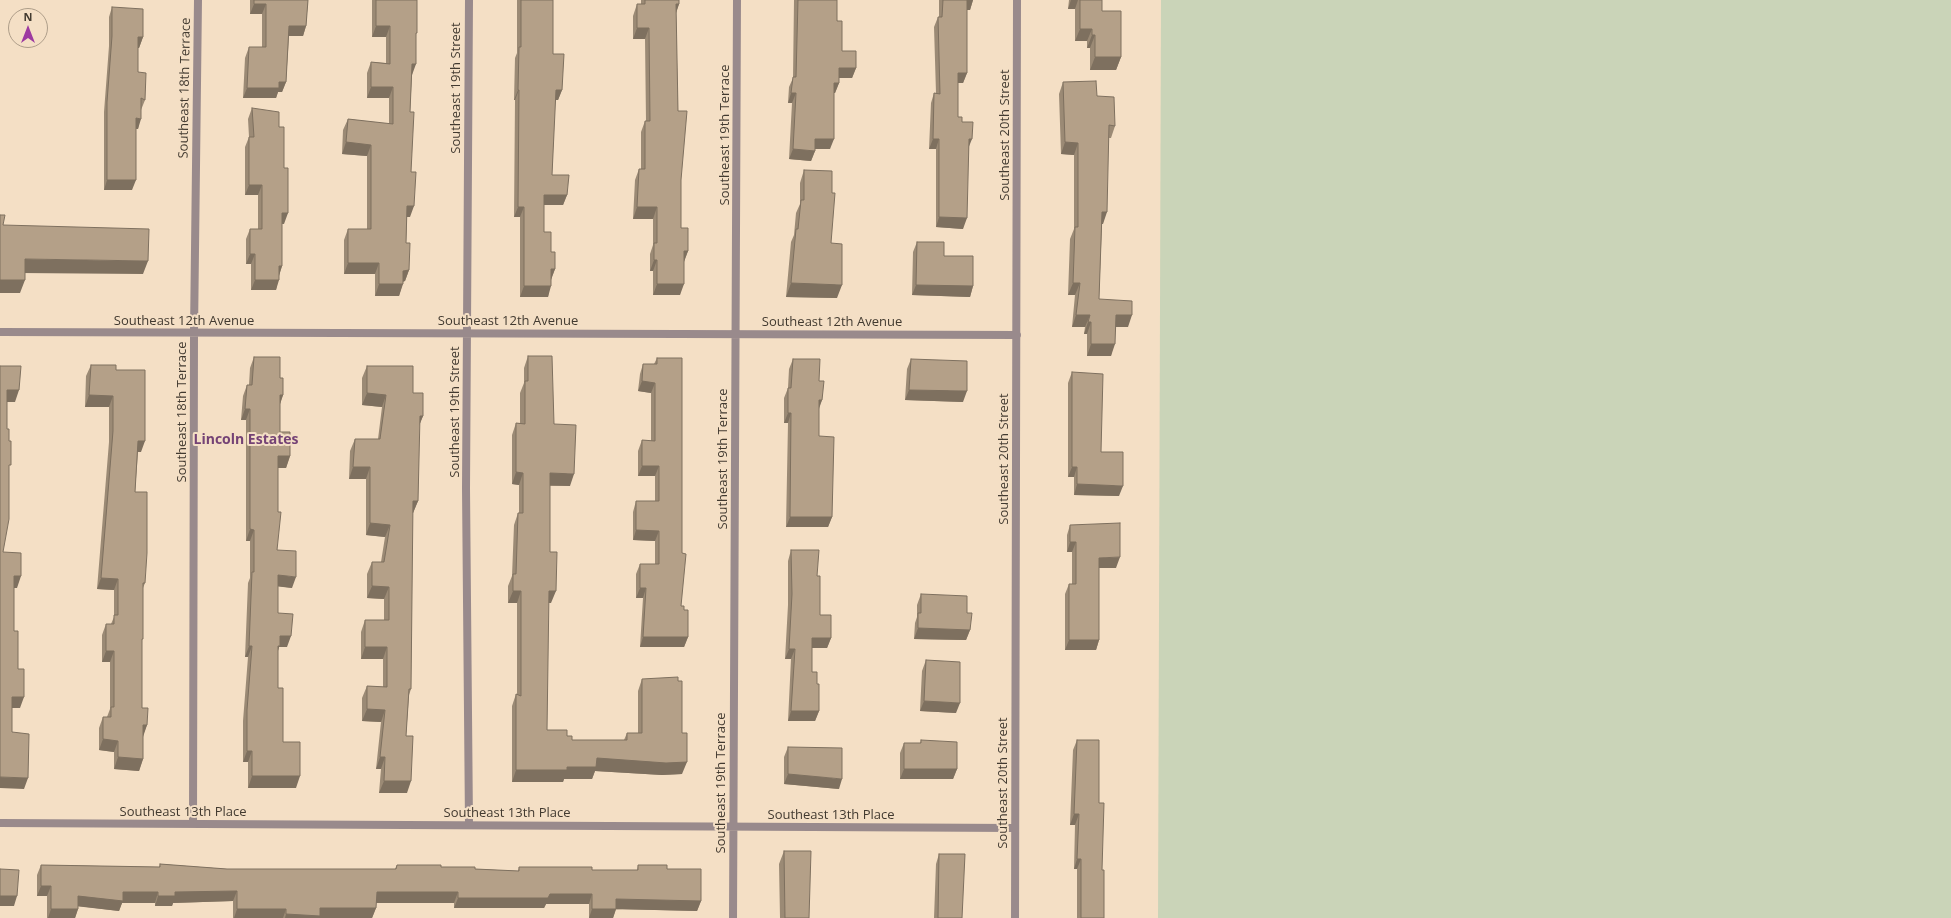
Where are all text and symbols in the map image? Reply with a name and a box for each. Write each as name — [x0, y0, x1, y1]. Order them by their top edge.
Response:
north arrow — [8, 8, 48, 48]
text: N — [24, 9, 32, 24]
street label: Southeast 18th Terrace — [176, 17, 194, 159]
street label: Southeast 19th Street — [448, 22, 464, 154]
street label: Southeast 19th Terrace — [717, 65, 733, 205]
street label: Southeast 20th Street — [997, 69, 1013, 201]
street label: Southeast 12th Avenue — [114, 313, 254, 329]
street label: Southeast 12th Avenue — [438, 313, 578, 329]
street label: Southeast 12th Avenue — [762, 314, 902, 330]
street label: Southeast 18th Terrace — [174, 342, 190, 482]
street label: Southeast 19th Street — [447, 346, 463, 478]
street label: Southeast 19th Terrace — [715, 389, 731, 529]
street label: Southeast 20th Street — [996, 393, 1012, 525]
district label: Lincoln Estates — [194, 432, 298, 448]
street label: Southeast 19th Terrace — [713, 713, 729, 853]
street label: Southeast 20th Street — [995, 717, 1011, 849]
street label: Southeast 13th Place — [120, 804, 246, 820]
street label: Southeast 13th Place — [444, 805, 570, 821]
street label: Southeast 13th Place — [768, 807, 894, 823]

